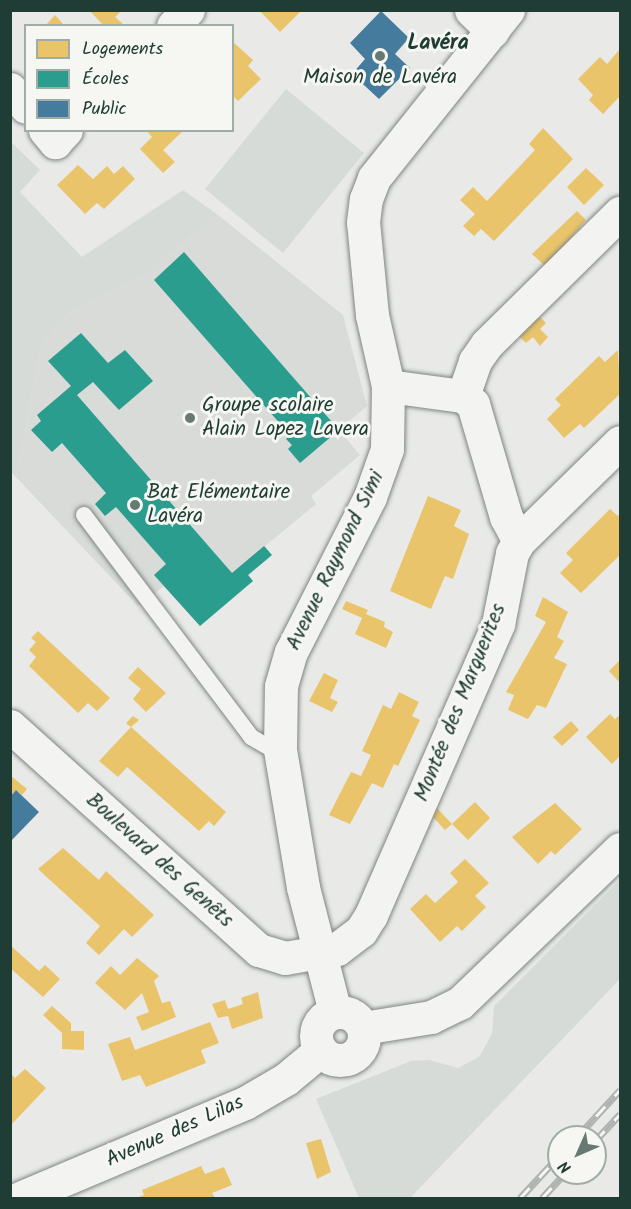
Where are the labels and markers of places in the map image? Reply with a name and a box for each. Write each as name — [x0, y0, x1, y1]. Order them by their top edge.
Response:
marker: Maison de Lavéra — [373, 49, 387, 63]
place label: Maison de Lavéra — [303, 65, 457, 91]
place label: Groupe scolaire Alain Lopez Lavera — [202, 393, 369, 443]
marker: Groupe scolaire Alain Lopez Lavera — [183, 411, 197, 425]
place label: Bat Elémentaire Lavéra — [147, 480, 290, 530]
marker: Bat Elémentaire Lavéra — [128, 498, 142, 512]

